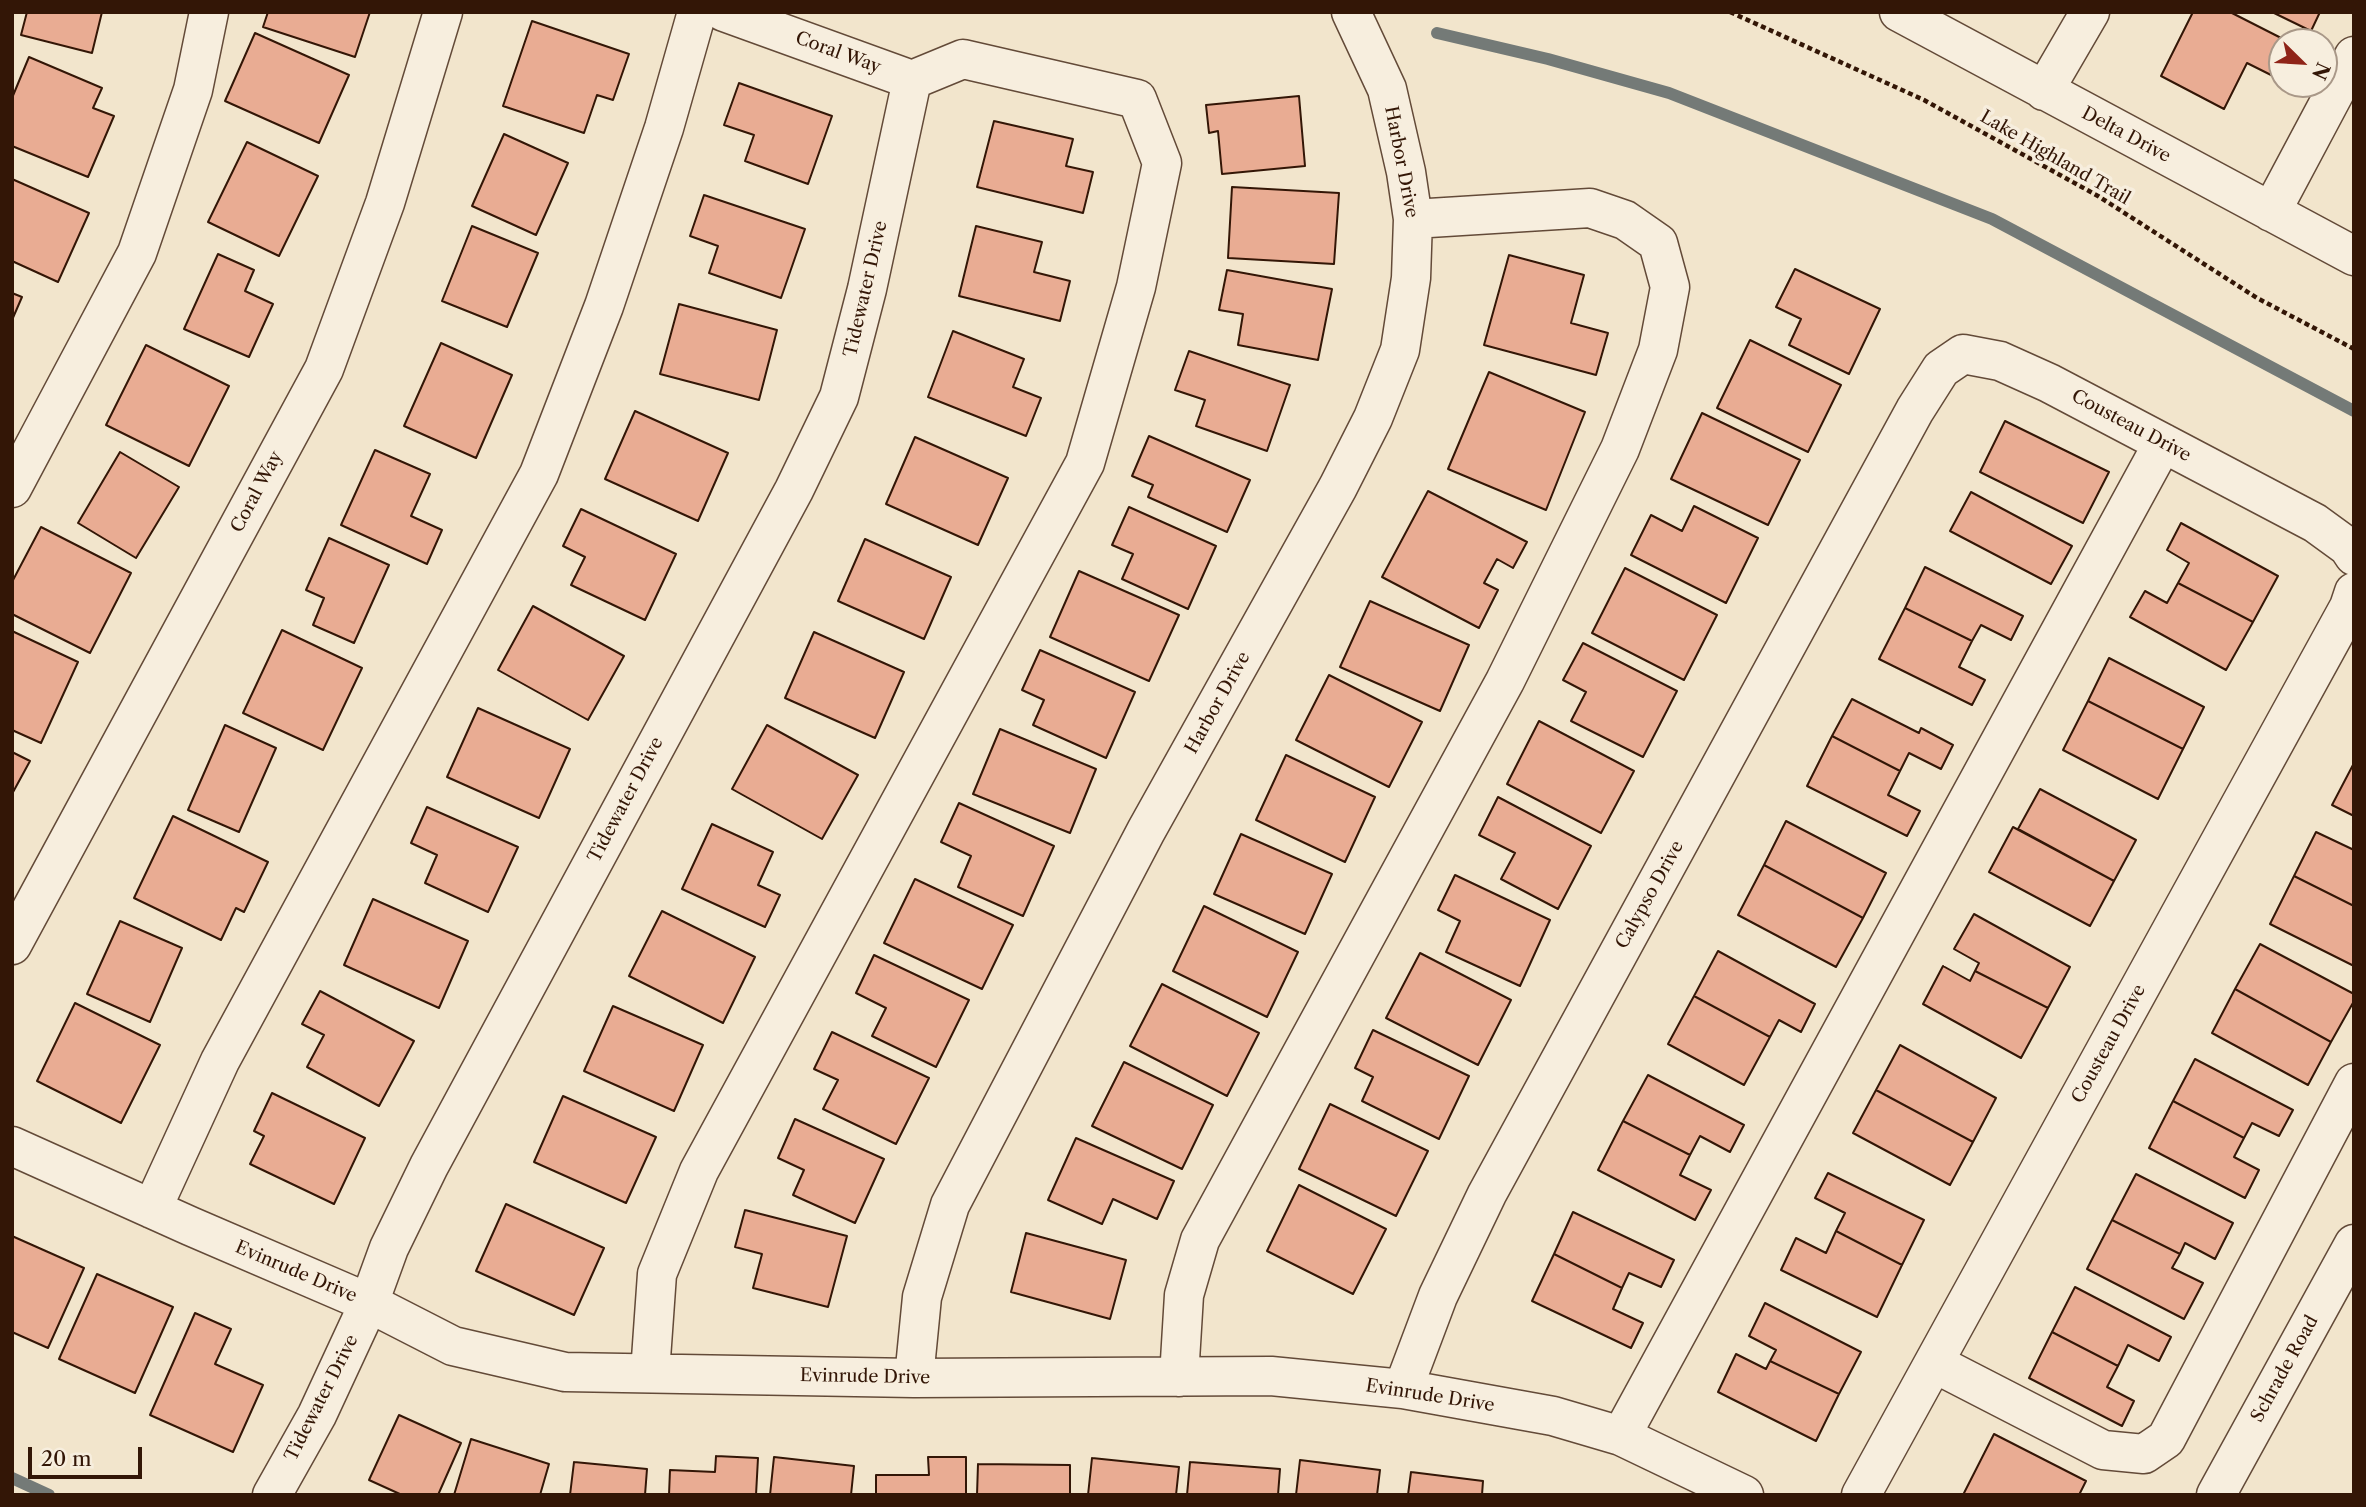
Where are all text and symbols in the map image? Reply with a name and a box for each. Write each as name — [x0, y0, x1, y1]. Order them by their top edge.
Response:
street label: Coral Way — [792, 28, 884, 78]
north arrow — [2268, 28, 2338, 98]
text: N — [2307, 59, 2335, 83]
street label: Delta Drive — [2078, 103, 2174, 167]
street label: Harbor Drive — [1380, 104, 1422, 220]
street label: Lake Highland Trail — [1976, 106, 2134, 210]
street label: Tidewater Drive — [840, 219, 892, 359]
street label: Cousteau Drive — [2068, 385, 2194, 467]
street label: Coral Way — [227, 448, 287, 536]
street label: Harbor Drive — [1181, 648, 1255, 758]
street label: Tidewater Drive — [584, 734, 668, 866]
street label: Calypso Drive — [1611, 837, 1689, 953]
street label: Cousteau Drive — [2067, 981, 2151, 1107]
street label: Evinrude Drive — [232, 1237, 360, 1307]
street label: Schrade Road — [2247, 1312, 2323, 1426]
street label: Tidewater Drive — [281, 1331, 363, 1465]
street label: Evinrude Drive — [800, 1365, 930, 1389]
street label: Evinrude Drive — [1364, 1375, 1496, 1417]
scale bar — [32, 1434, 145, 1478]
text: 20 m — [41, 1446, 92, 1471]

